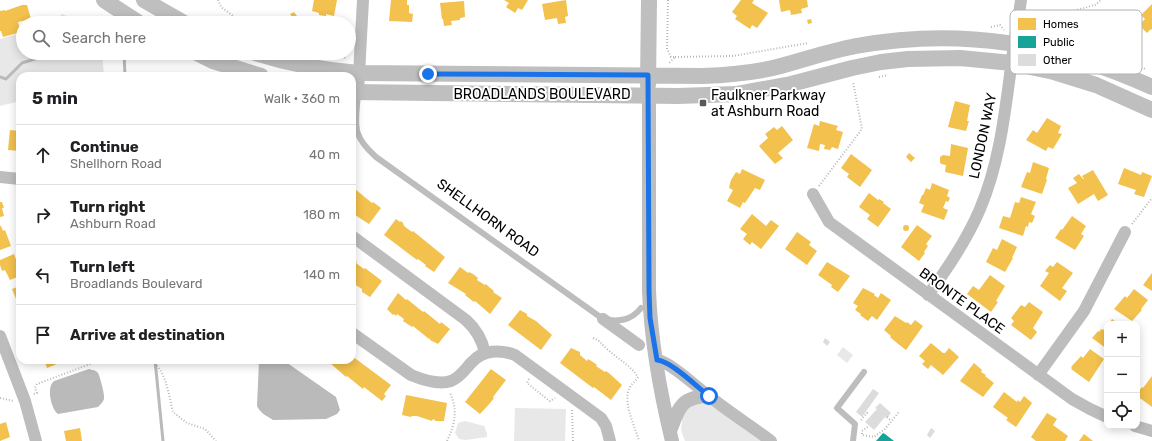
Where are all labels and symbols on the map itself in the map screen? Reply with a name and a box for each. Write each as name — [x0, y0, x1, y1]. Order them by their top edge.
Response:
legend — [1010, 10, 1142, 74]
text: Homes — [1043, 18, 1079, 31]
text: Public — [1043, 36, 1075, 49]
text: Other — [1043, 54, 1073, 67]
route end — [419, 65, 437, 83]
street label: BROADLANDS BOULEVARD — [453, 86, 631, 103]
place label: Faulkner Parkway at Ashburn Road — [711, 87, 826, 120]
street label: LONDON WAY — [966, 92, 1000, 180]
marker: Faulkner Parkway at Ashburn Road — [698, 98, 708, 108]
street label: SHELLHORN ROAD — [434, 175, 542, 261]
street label: BRONTE PLACE — [916, 264, 1008, 338]
route start — [700, 387, 718, 405]

